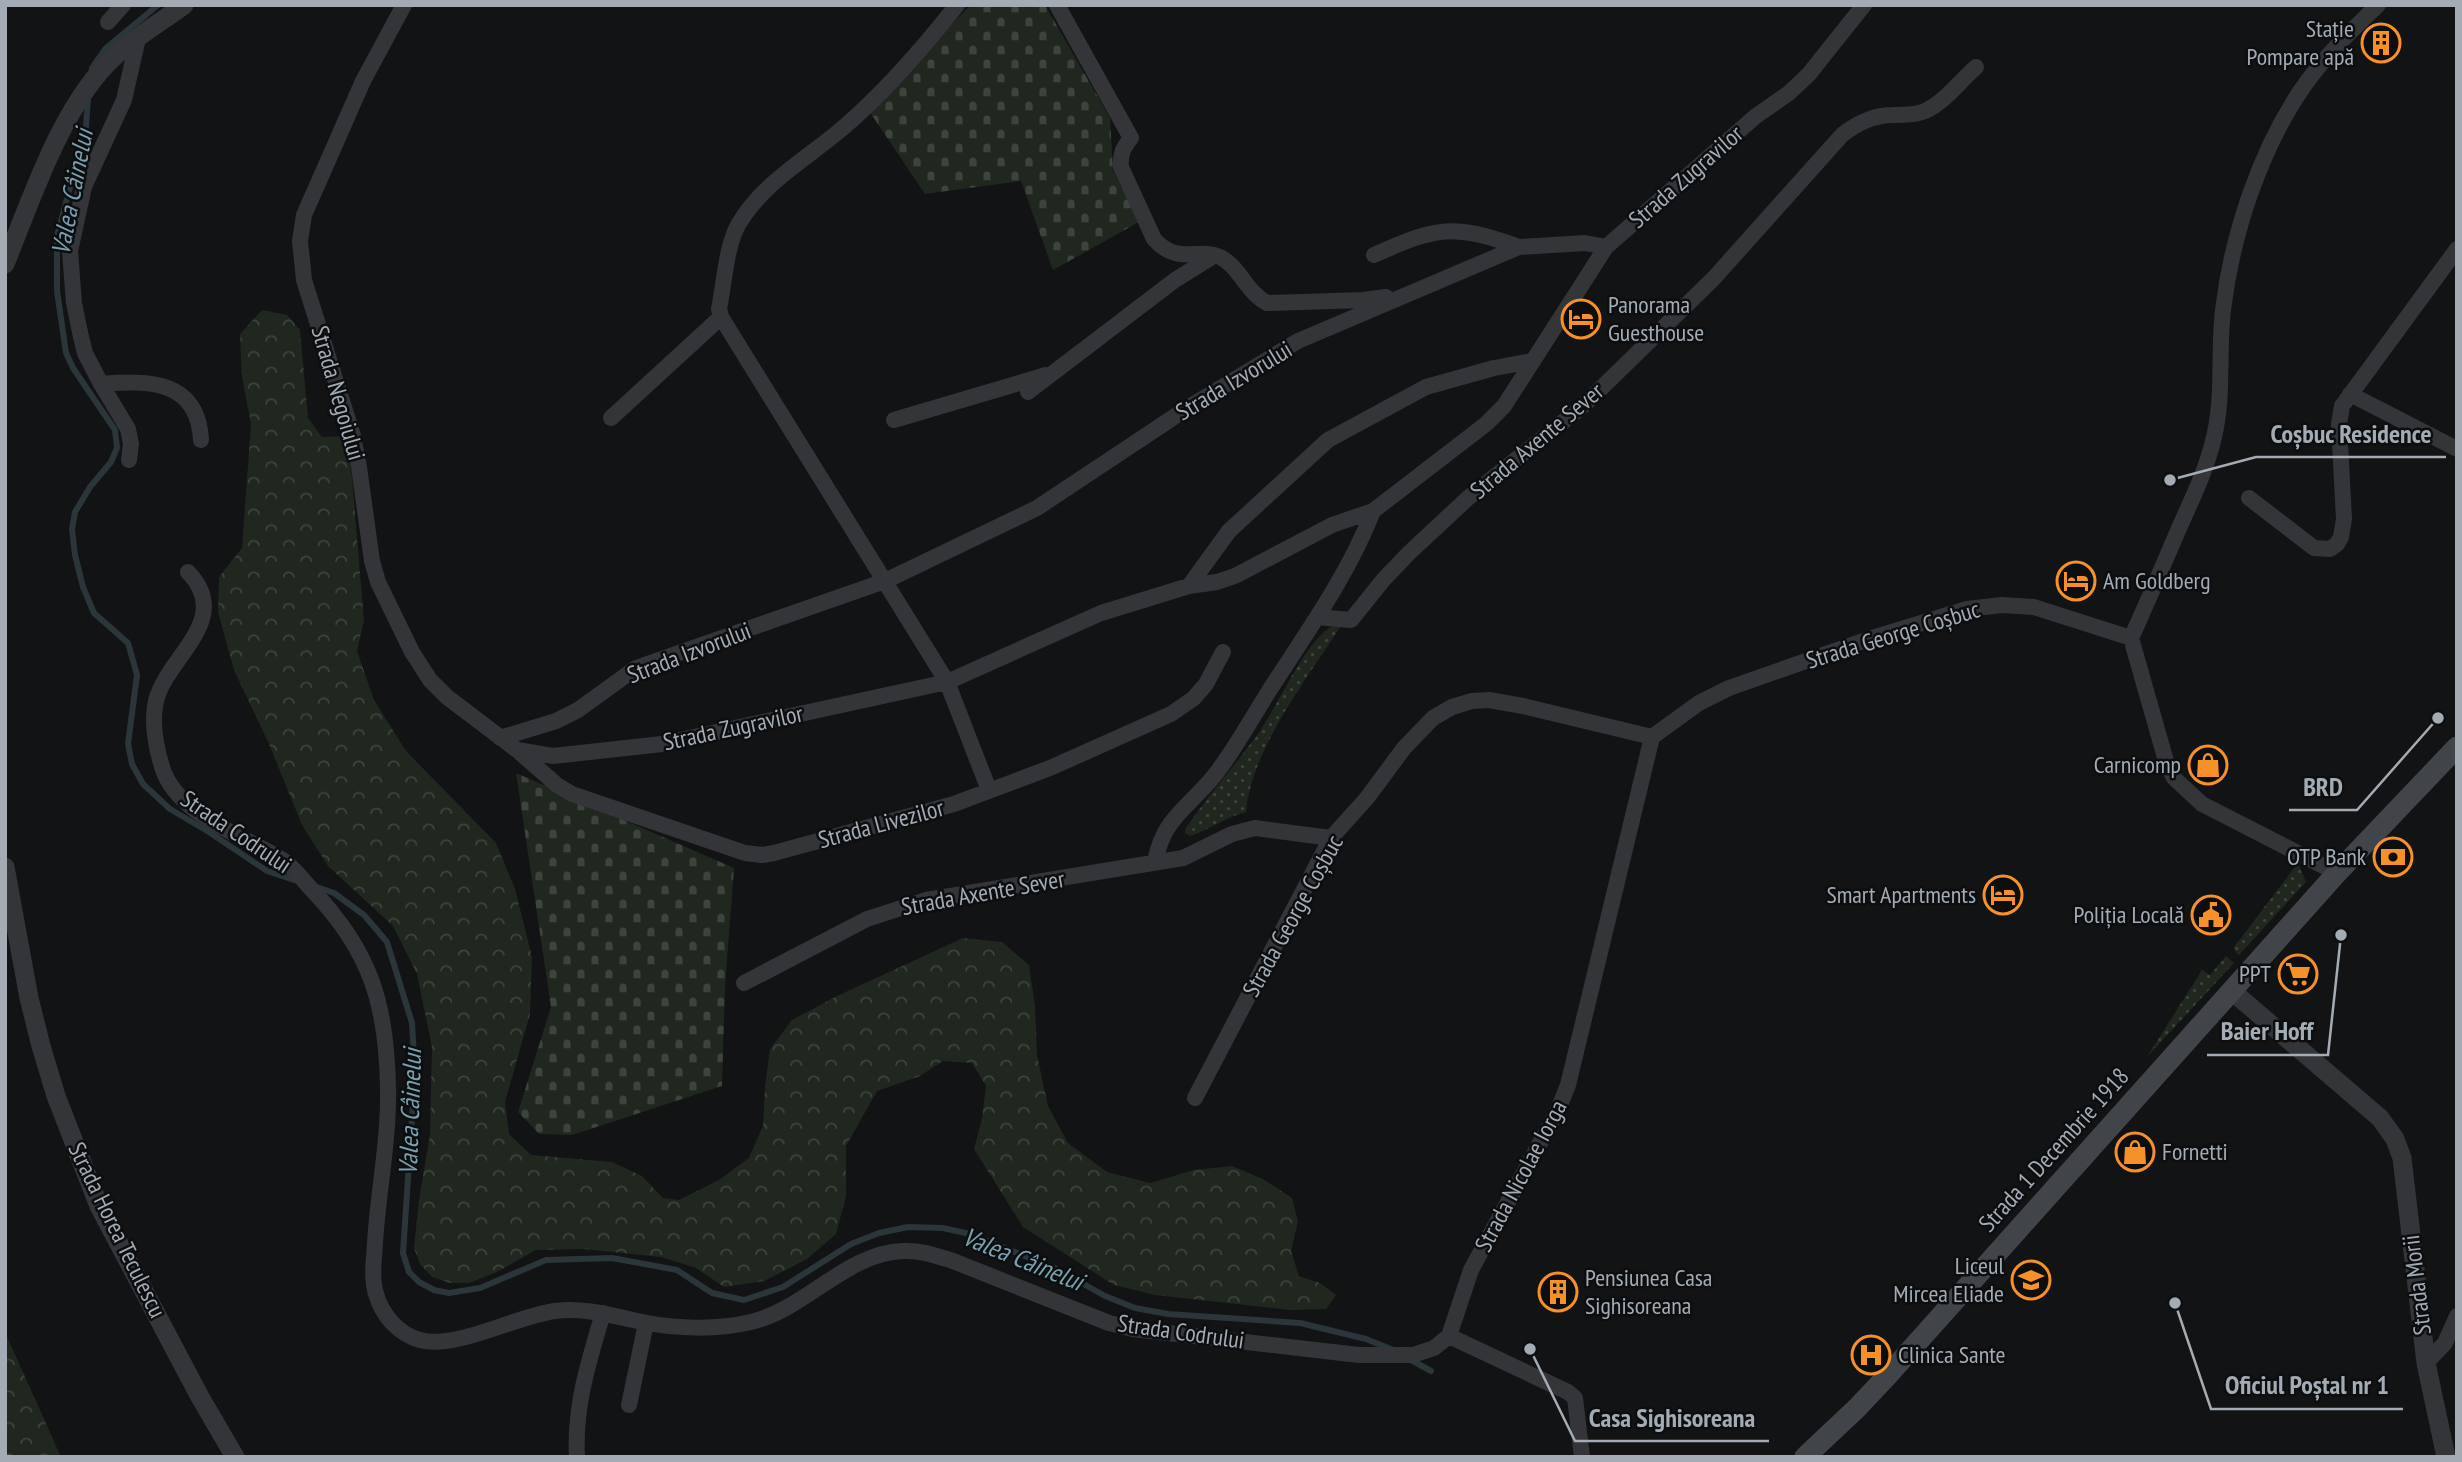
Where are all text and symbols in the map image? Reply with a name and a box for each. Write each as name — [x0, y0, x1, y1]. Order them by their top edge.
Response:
place label: Stație Pompare apă — [2247, 13, 2354, 72]
building icon: Stație Pompare apă — [2360, 22, 2402, 64]
street label: Strada Zugravilor — [1622, 118, 1750, 235]
water label: Valea Câinelui — [43, 123, 100, 257]
place label: Panorama Guesthouse — [1608, 289, 1704, 348]
hotel icon: Panorama Guesthouse — [1560, 298, 1602, 340]
street label: Strada Negoiului — [305, 322, 372, 464]
street label: Strada Izvorului — [1170, 334, 1297, 427]
street label: Strada Axente Sever — [1463, 375, 1610, 506]
callout: Coșbuc Residence — [2256, 410, 2446, 457]
text: Coșbuc Residence — [2270, 417, 2432, 450]
hotel icon: Am Goldberg — [2055, 560, 2097, 602]
place label: Am Goldberg — [2103, 565, 2211, 596]
street label: Strada George Coșbuc — [1802, 593, 1984, 676]
street label: Strada Izvorului — [623, 615, 755, 690]
street label: Strada Zugravilor — [660, 698, 806, 757]
shop icon: Carnicomp — [2187, 744, 2229, 786]
place label: Carnicomp — [2094, 749, 2181, 780]
callout: BRD — [2289, 763, 2357, 810]
text: BRD — [2303, 770, 2343, 803]
street label: Strada Codrului — [175, 783, 298, 880]
street label: Strada Livezilor — [815, 792, 947, 855]
street label: Strada George Coșbuc — [1235, 829, 1350, 1002]
bank icon: OTP Bank — [2372, 836, 2414, 878]
place label: OTP Bank — [2287, 841, 2367, 872]
street label: Strada Axente Sever — [899, 863, 1067, 922]
hotel icon: Smart Apartments — [1982, 874, 2024, 916]
place label: Smart Apartments — [1826, 879, 1976, 910]
public building icon: Poliția Locală — [2190, 894, 2232, 936]
place label: Poliția Locală — [2074, 899, 2184, 930]
supermarket icon: PPT — [2277, 953, 2319, 995]
place label: PPT — [2239, 958, 2271, 989]
callout: Baier Hoff — [2207, 1008, 2328, 1055]
text: Baier Hoff — [2221, 1014, 2315, 1047]
water label: Valea Câinelui — [391, 1045, 428, 1176]
street label: Strada 1 Decembrie 1918 — [1972, 1061, 2136, 1238]
street label: Strada Nicolae Iorga — [1468, 1095, 1574, 1257]
shop icon: Fornetti — [2114, 1131, 2156, 1173]
place label: Fornetti — [2162, 1136, 2228, 1167]
street label: Strada Horea Teculescu — [62, 1137, 173, 1323]
water label: Valea Câinelui — [958, 1219, 1091, 1299]
street label: Strada Morii — [2395, 1233, 2438, 1337]
place label: Liceul Mircea Eliade — [1893, 1250, 2004, 1309]
school or university icon: Liceul Mircea Eliade — [2010, 1259, 2052, 1301]
place label: Pensiunea Casa Sighisoreana — [1585, 1262, 1712, 1321]
building icon: Pensiunea Casa Sighisoreana — [1537, 1271, 1579, 1313]
street label: Strada Codrului — [1116, 1307, 1246, 1356]
hospital icon: Clinica Sante — [1850, 1334, 1892, 1376]
place label: Clinica Sante — [1898, 1339, 2006, 1370]
callout: Oficiul Poștal nr 1 — [2211, 1362, 2403, 1409]
text: Oficiul Poștal nr 1 — [2225, 1368, 2389, 1401]
callout: Casa Sighisoreana — [1575, 1394, 1769, 1441]
text: Casa Sighisoreana — [1589, 1401, 1755, 1434]

